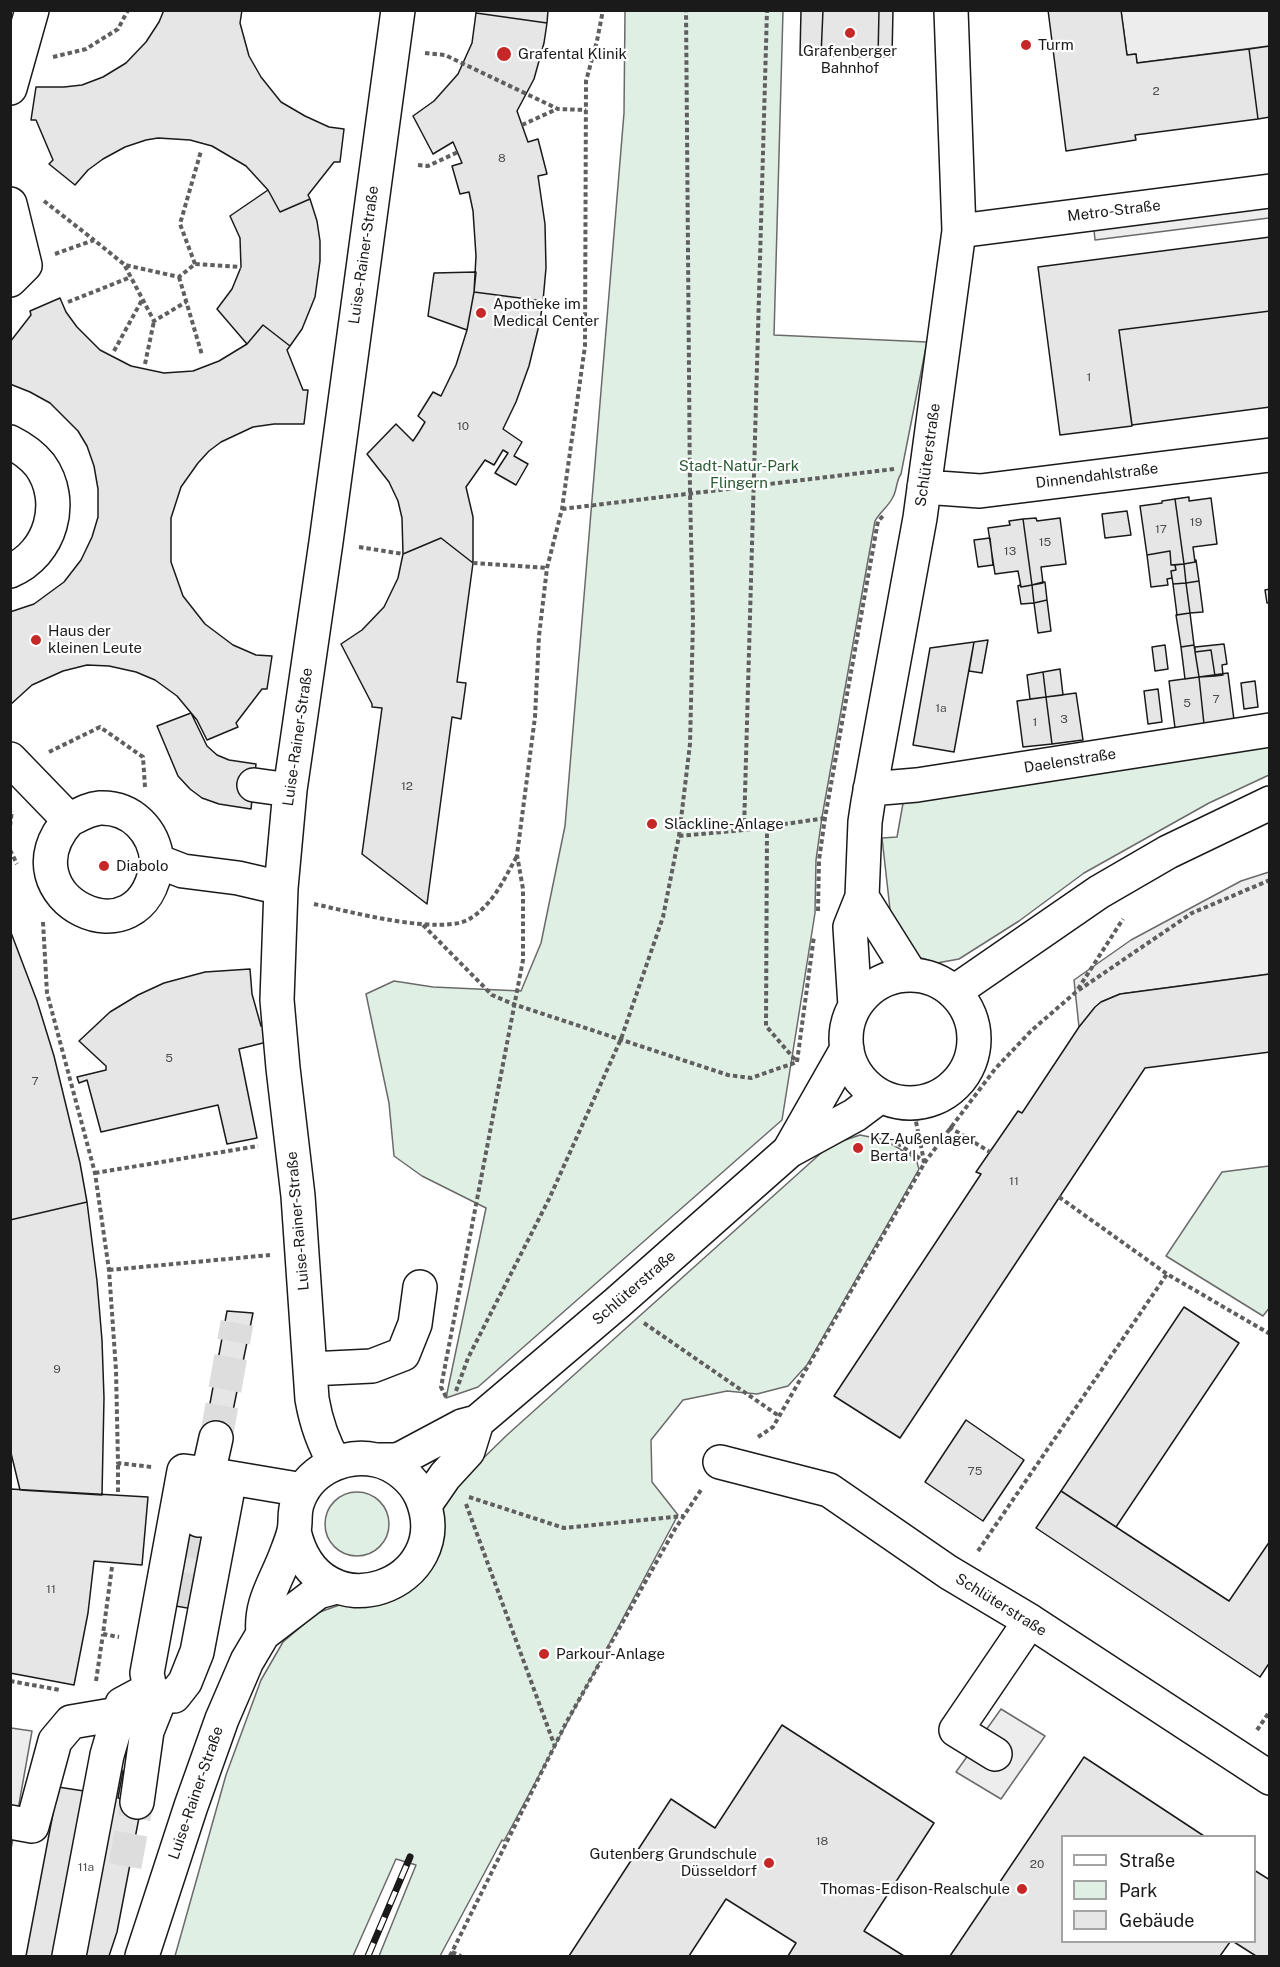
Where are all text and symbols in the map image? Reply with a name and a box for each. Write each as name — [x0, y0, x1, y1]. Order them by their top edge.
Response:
marker: Grafenberger Bahnhof — [843, 26, 857, 40]
place label: Turm — [1038, 36, 1074, 54]
marker: Turm — [1019, 38, 1033, 52]
place label: Grafenberger Bahnhof — [803, 42, 897, 77]
marker: Grafental Klinik — [495, 45, 513, 63]
place label: Grafental Klinik — [518, 45, 627, 63]
house number: 2 — [1152, 84, 1160, 98]
house number: 8 — [498, 151, 506, 165]
street label: Luise-Rainer-Straße — [345, 185, 383, 325]
street label: Metro-Straße — [1066, 196, 1162, 226]
place label: Apotheke im Medical Center — [493, 295, 599, 330]
marker: Apotheke im Medical Center — [474, 306, 488, 320]
house number: 1 — [1087, 370, 1091, 384]
street label: Schlüterstraße — [912, 402, 944, 508]
house number: 10 — [457, 419, 469, 433]
park label: Stadt-Natur-Park Flingern — [679, 457, 799, 492]
street label: Dinnendahlstraße — [1035, 460, 1159, 492]
house number: 19 — [1190, 515, 1202, 529]
house number: 17 — [1155, 522, 1167, 536]
house number: 15 — [1039, 535, 1051, 549]
house number: 13 — [1004, 544, 1016, 558]
place label: Haus der kleinen Leute — [48, 622, 142, 657]
marker: Haus der kleinen Leute — [29, 633, 43, 647]
street label: Luise-Rainer-Straße — [279, 667, 317, 807]
house number: 7 — [1212, 692, 1220, 706]
house number: 5 — [1183, 696, 1191, 710]
house number: 1a — [935, 701, 947, 715]
house number: 3 — [1060, 712, 1068, 726]
house number: 1 — [1033, 715, 1037, 729]
street label: Daelenstraße — [1023, 745, 1117, 777]
house number: 12 — [401, 779, 413, 793]
place label: Slackline-Anlage — [664, 815, 784, 833]
marker: Slackline-Anlage — [645, 817, 659, 831]
place label: Diabolo — [116, 857, 168, 875]
marker: Diabolo — [97, 859, 111, 873]
house number: 5 — [165, 1051, 173, 1065]
house number: 7 — [31, 1074, 39, 1088]
place label: KZ-Außenlager Berta I — [870, 1130, 976, 1165]
marker: KZ-Außenlager Berta I — [851, 1141, 865, 1155]
street label: Luise-Rainer-Straße — [283, 1151, 313, 1291]
house number: 11 — [1009, 1174, 1019, 1188]
street label: Schlüterstraße — [589, 1247, 679, 1329]
house number: 9 — [53, 1362, 61, 1376]
house number: 75 — [968, 1464, 982, 1478]
street label: Schlüterstraße — [952, 1570, 1050, 1640]
house number: 11 — [46, 1582, 56, 1596]
place label: Parkour-Anlage — [556, 1645, 665, 1663]
marker: Parkour-Anlage — [537, 1647, 551, 1661]
street label: Luise-Rainer-Straße — [165, 1724, 227, 1862]
house number: 18 — [816, 1834, 828, 1848]
legend — [1061, 1835, 1256, 1943]
place label: Gutenberg Grundschule Düsseldorf — [589, 1845, 757, 1880]
text: Straße — [1119, 1850, 1175, 1871]
marker: Gutenberg Grundschule Düsseldorf — [762, 1856, 776, 1870]
house number: 20 — [1030, 1857, 1044, 1871]
house number: 11a — [78, 1860, 94, 1874]
place label: Thomas-Edison-Realschule — [820, 1880, 1010, 1898]
text: Park — [1119, 1880, 1157, 1901]
marker: Thomas-Edison-Realschule — [1015, 1882, 1029, 1896]
text: Gebäude — [1119, 1910, 1194, 1931]

